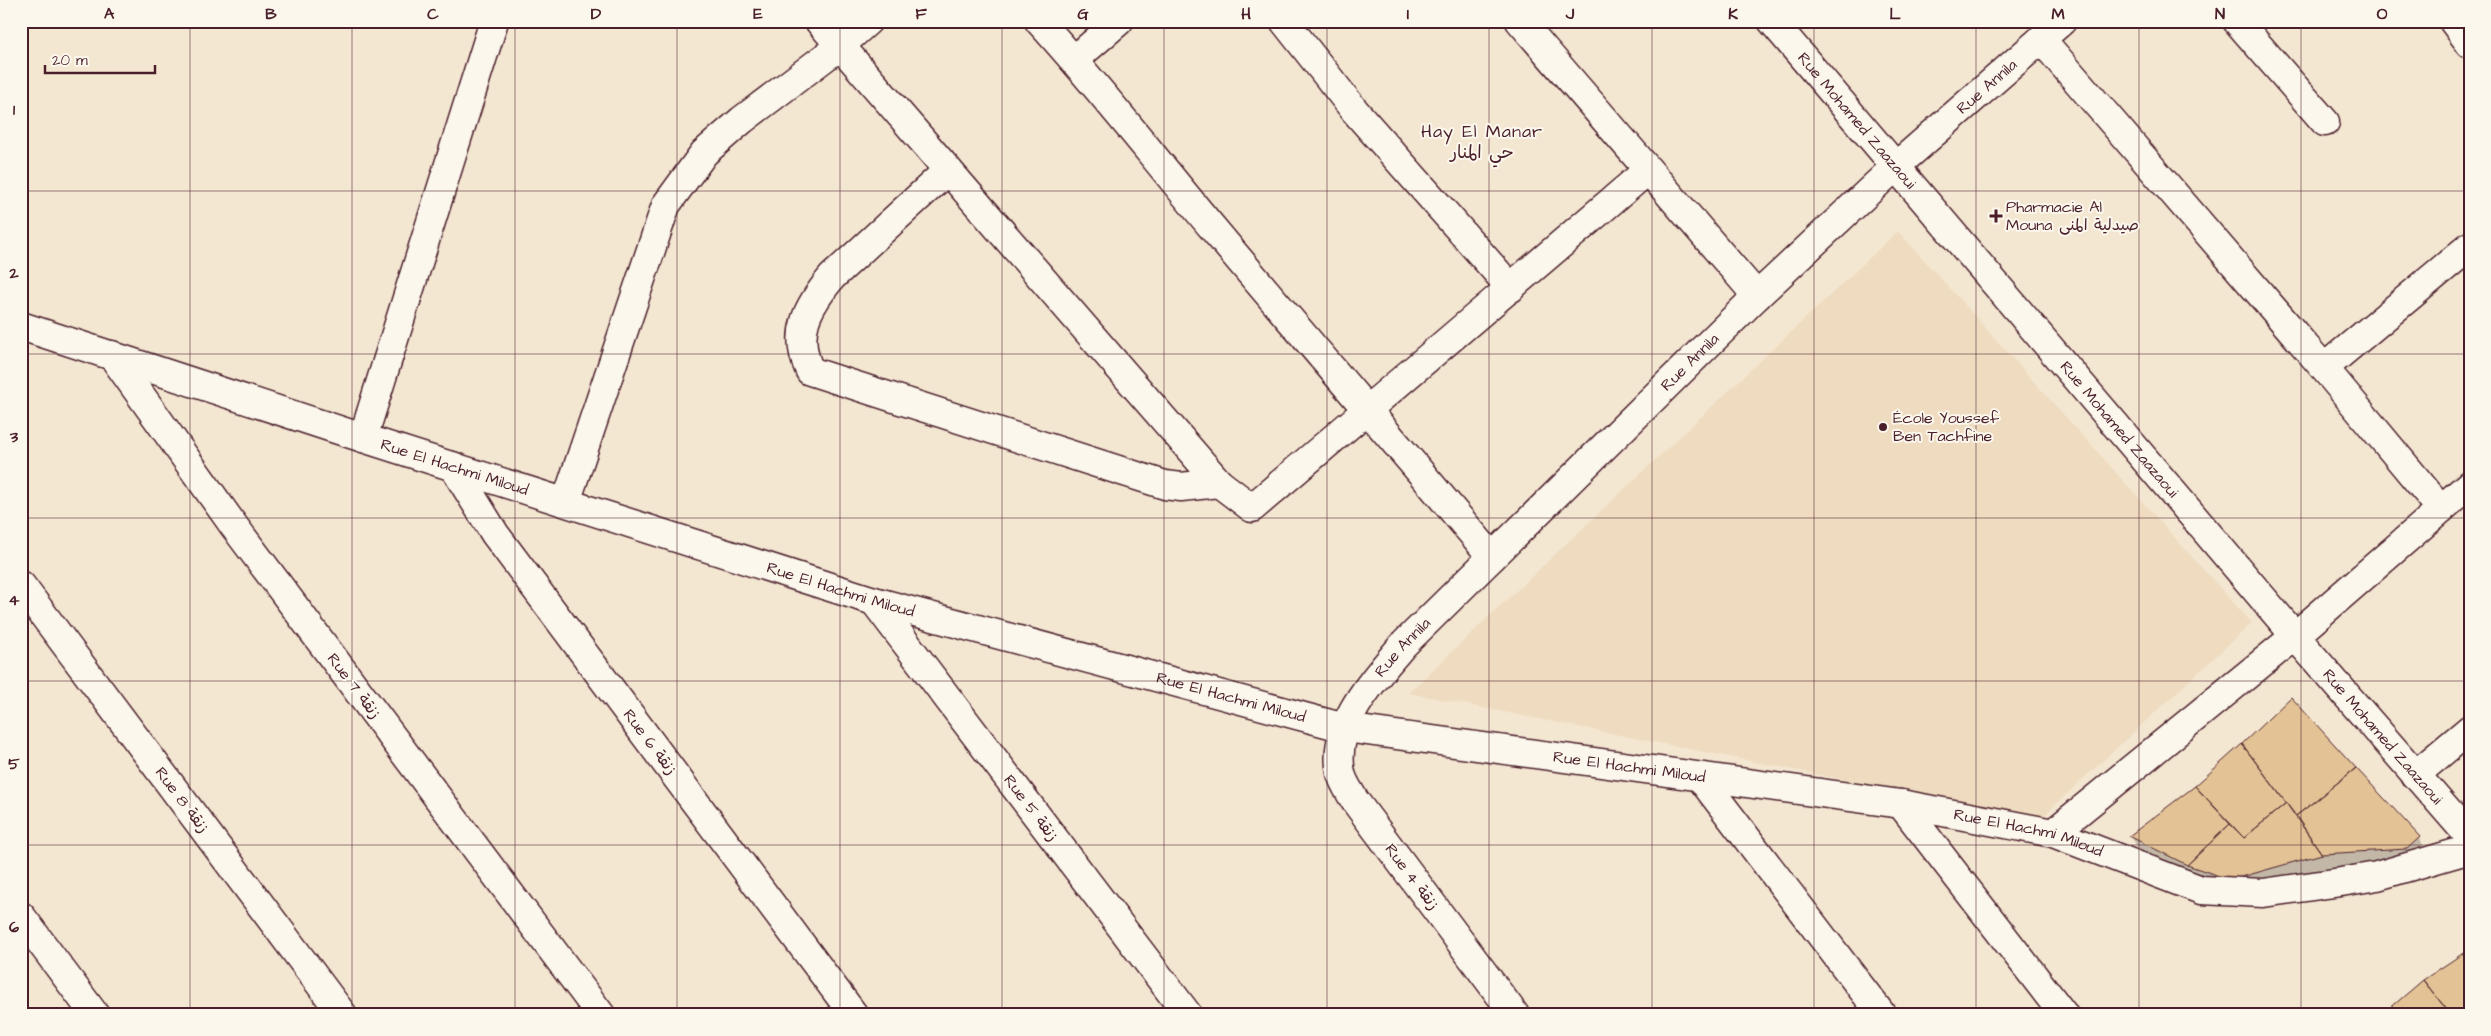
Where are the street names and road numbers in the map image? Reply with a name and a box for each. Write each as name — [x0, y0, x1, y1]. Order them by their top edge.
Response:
street label: Rue Mohamed Zaazaoui — [1792, 48, 1922, 194]
street label: Rue Annila — [1952, 54, 2022, 119]
street label: Rue Annila — [1656, 328, 1724, 396]
street label: Rue Mohamed Zaazaoui — [2055, 356, 2184, 503]
street label: Rue El Hachmi Miloud — [378, 433, 531, 501]
street label: Rue El Hachmi Miloud — [764, 556, 917, 622]
street label: Rue Annila — [1369, 613, 1436, 682]
street label: Rue 7 زنقة — [322, 649, 386, 723]
street label: Rue Mohamed Zaazaoui — [2318, 664, 2448, 810]
street label: Rue El Hachmi Miloud — [1154, 667, 1308, 728]
street label: Rue 6 زنقة — [618, 705, 682, 779]
street label: Rue El Hachmi Miloud — [1552, 746, 1707, 788]
street label: Rue 8 زنقة — [150, 762, 214, 838]
street label: Rue 5 زنقة — [999, 770, 1063, 846]
street label: Rue El Hachmi Miloud — [1952, 803, 2106, 862]
street label: Rue 4 زنقة — [1380, 839, 1444, 915]

